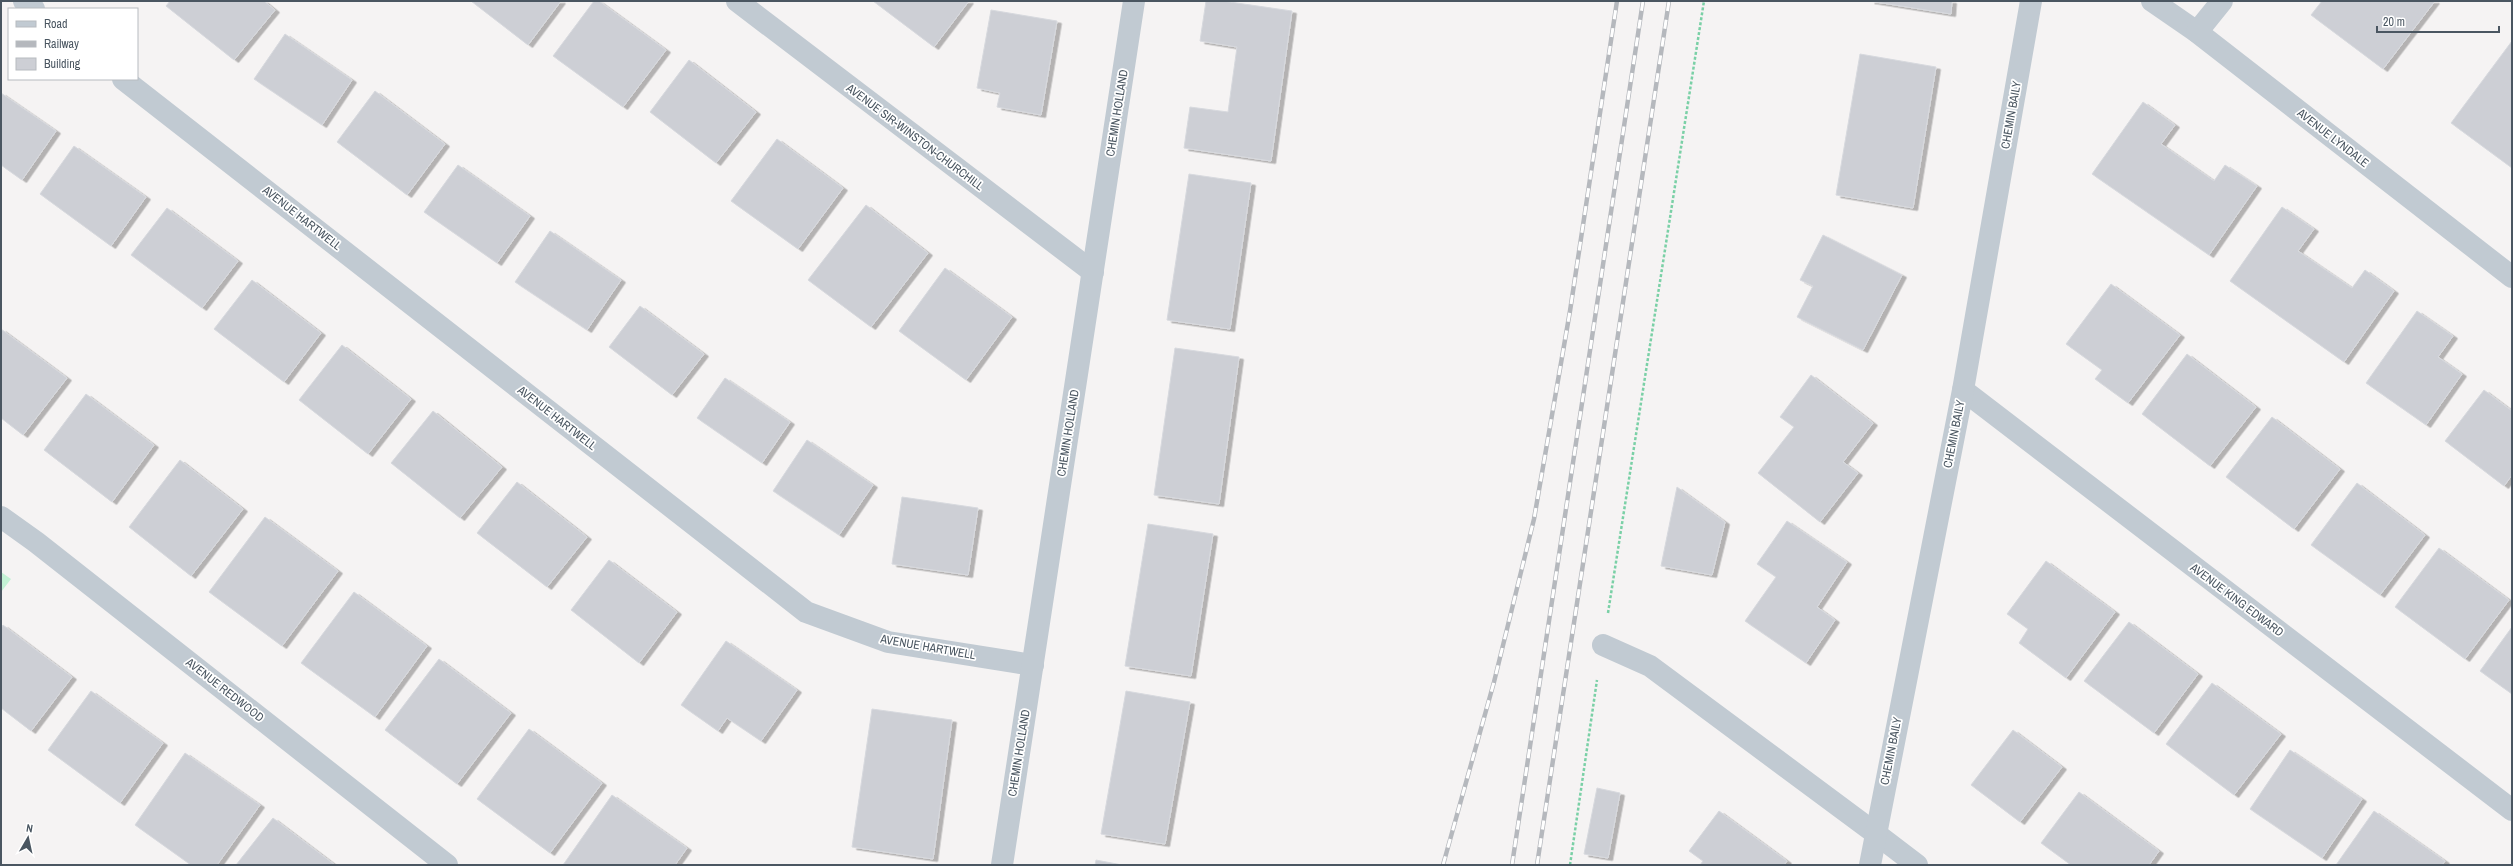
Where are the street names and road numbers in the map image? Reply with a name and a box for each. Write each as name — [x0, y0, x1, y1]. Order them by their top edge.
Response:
street label: CHEMIN HOLLAND — [1102, 68, 1132, 158]
street label: AVENUE SIR-WINSTON-CHURCHILL — [842, 79, 987, 194]
street label: CHEMIN BAILY — [1997, 79, 2025, 150]
street label: AVENUE LYNDALE — [2293, 104, 2372, 171]
street label: AVENUE HARTWELL — [258, 182, 345, 254]
street label: AVENUE HARTWELL — [513, 382, 600, 454]
street label: CHEMIN HOLLAND — [1053, 388, 1083, 478]
street label: CHEMIN BAILY — [1940, 398, 1968, 469]
street label: AVENUE KING EDWARD — [2186, 559, 2287, 640]
street label: AVENUE HARTWELL — [878, 631, 977, 663]
street label: AVENUE REDWOOD — [182, 654, 267, 726]
street label: CHEMIN HOLLAND — [1004, 708, 1034, 798]
street label: CHEMIN BAILY — [1877, 715, 1905, 786]

